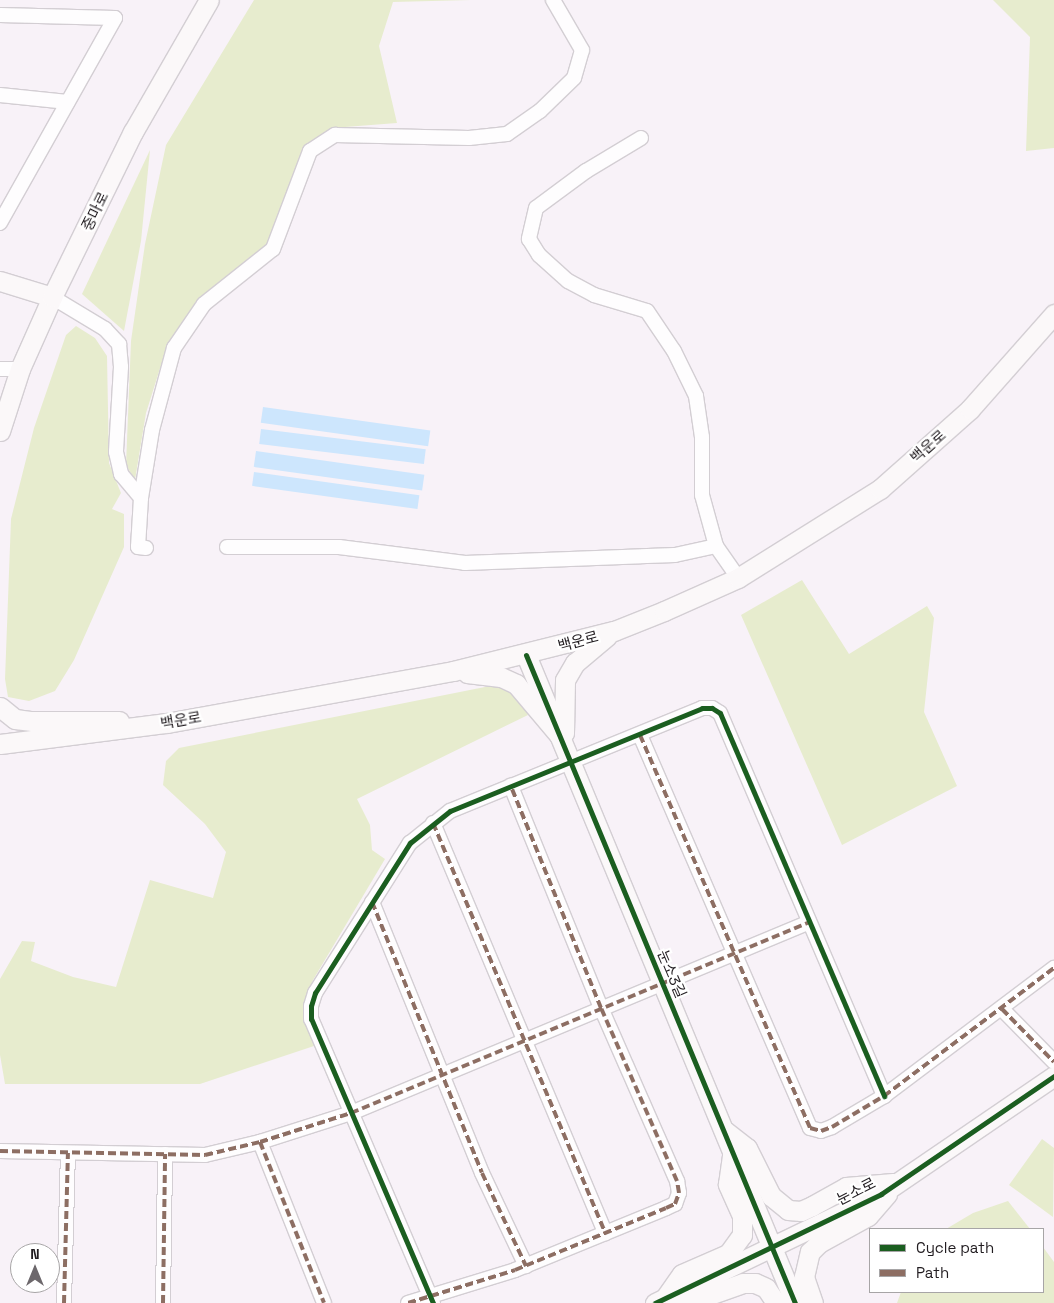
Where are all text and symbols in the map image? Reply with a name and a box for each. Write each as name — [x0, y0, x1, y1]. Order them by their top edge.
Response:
street label: 중마로 — [78, 188, 112, 234]
street label: 백운로 — [906, 426, 950, 466]
street label: 백운로 — [556, 627, 600, 655]
street label: 백운로 — [159, 708, 203, 732]
street label: 눈소3길 — [654, 947, 690, 1001]
street label: 눈소로 — [833, 1174, 879, 1208]
legend — [869, 1228, 1044, 1293]
text: Cycle path — [916, 1238, 994, 1257]
north arrow — [10, 1243, 60, 1293]
text: N — [30, 1245, 40, 1263]
text: Path — [916, 1263, 949, 1282]

